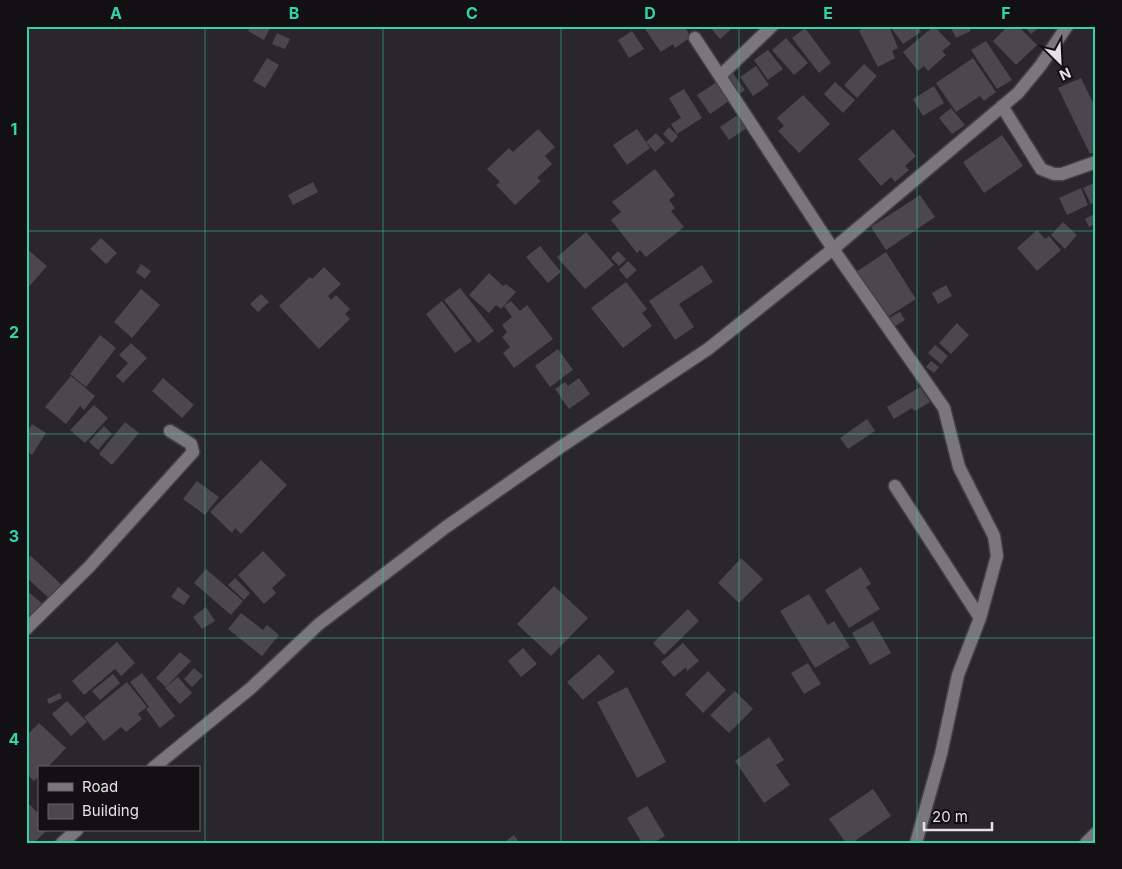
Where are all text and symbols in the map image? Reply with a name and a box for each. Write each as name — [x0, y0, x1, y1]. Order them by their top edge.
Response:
text: A — [110, 3, 122, 23]
text: B — [289, 3, 299, 23]
text: C — [466, 3, 478, 23]
text: D — [644, 3, 656, 23]
text: E — [823, 3, 833, 23]
text: F — [1001, 3, 1011, 23]
north arrow — [1034, 38, 1084, 88]
text: N — [1057, 64, 1074, 84]
text: 1 — [11, 119, 17, 139]
text: 2 — [9, 322, 19, 342]
text: 3 — [9, 526, 19, 546]
text: 4 — [9, 729, 20, 749]
legend — [38, 766, 200, 832]
text: Road — [82, 777, 118, 796]
scale bar — [924, 799, 992, 831]
text: Building — [82, 801, 139, 820]
text: 20 m — [932, 807, 968, 826]

